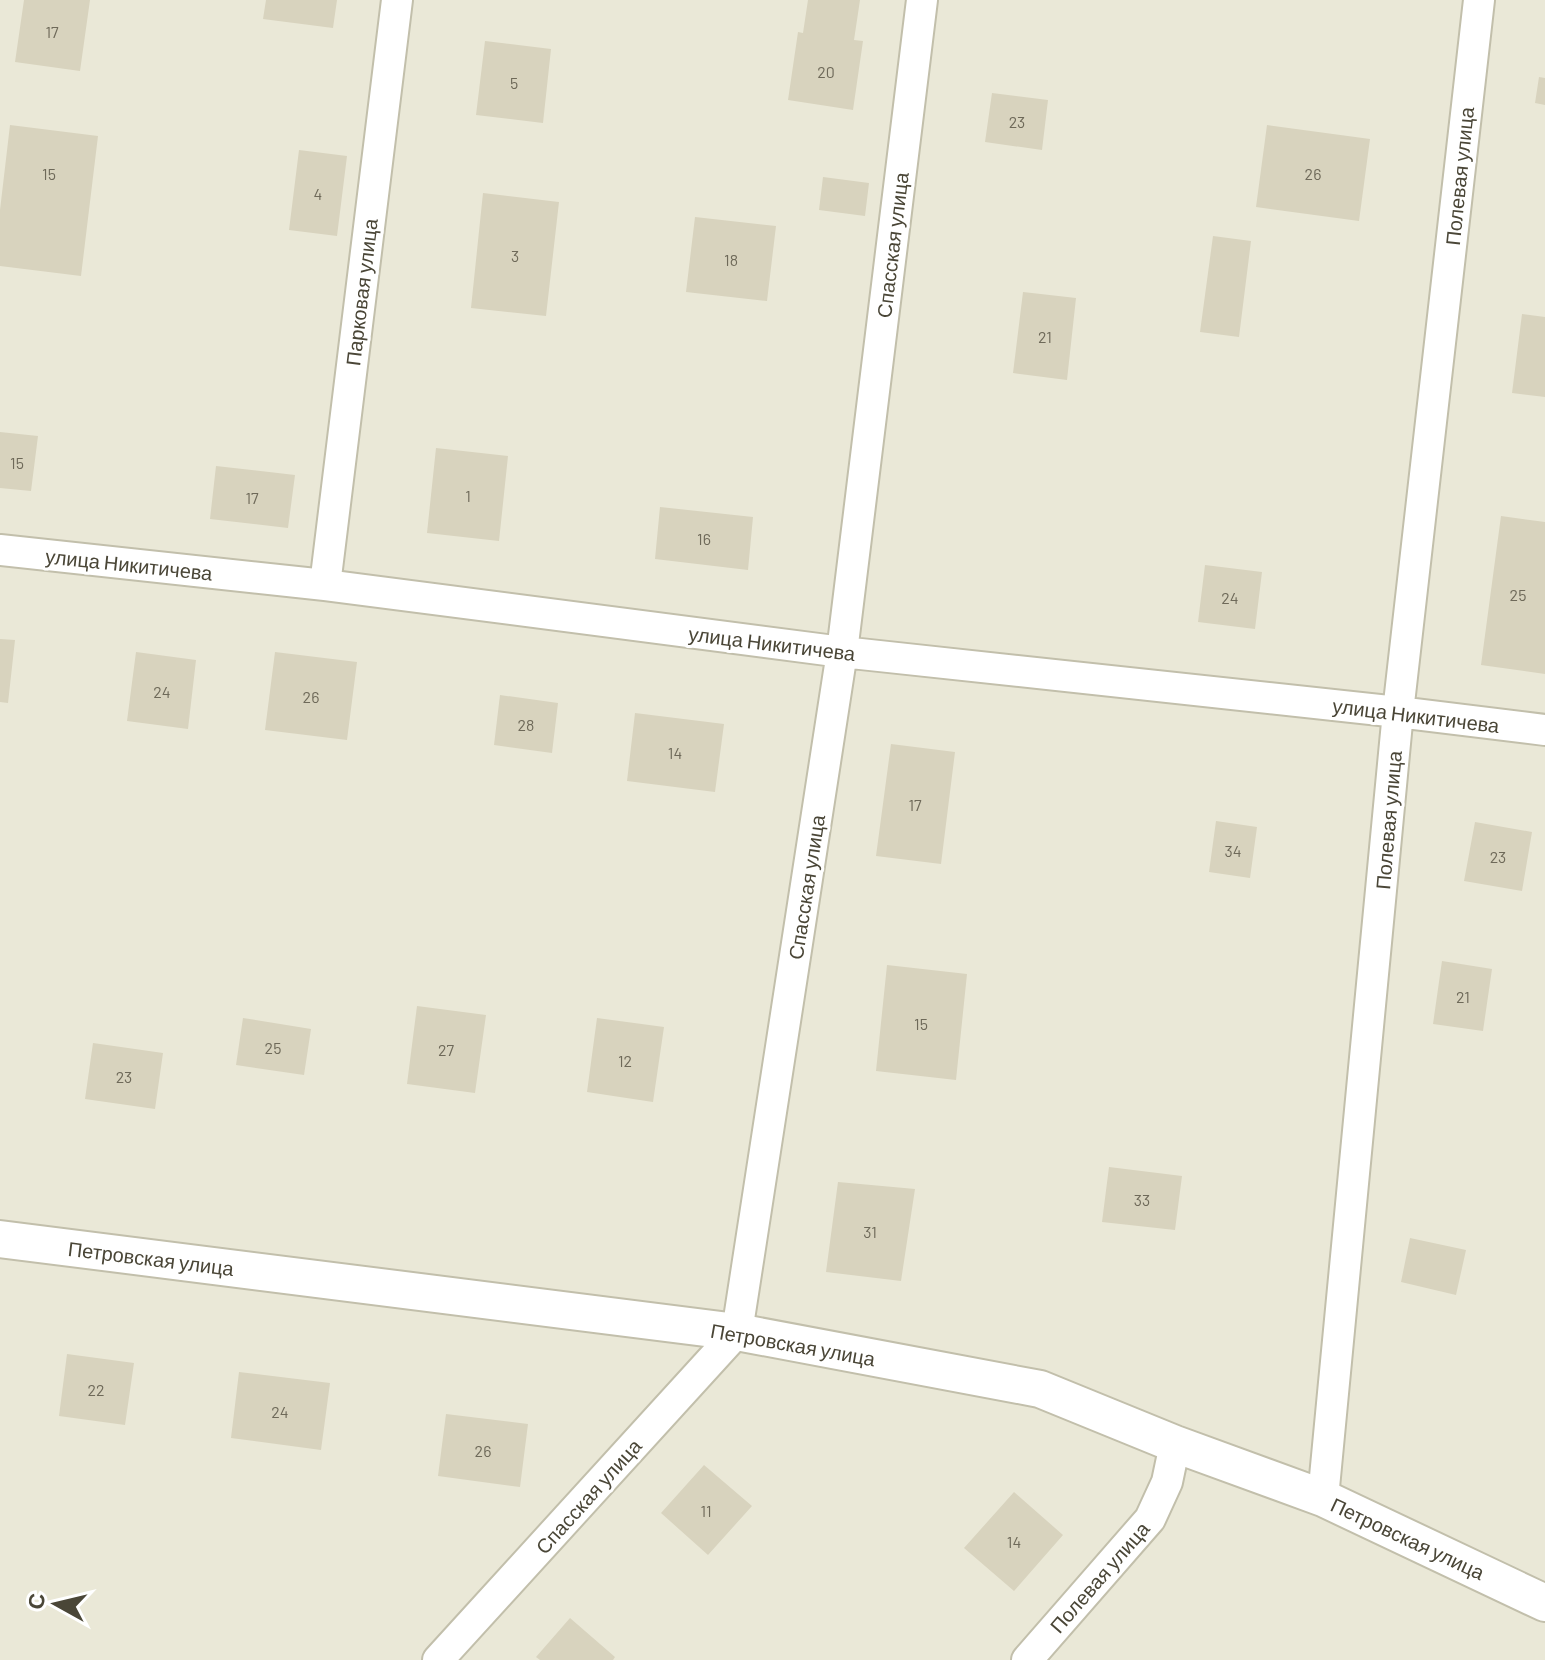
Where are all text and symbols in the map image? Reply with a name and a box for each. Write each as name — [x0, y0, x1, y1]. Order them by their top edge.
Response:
house number: 17 — [45, 22, 59, 41]
house number: 20 — [817, 62, 835, 81]
house number: 5 — [510, 73, 518, 92]
street label: Полевая улица — [1440, 105, 1478, 246]
house number: 23 — [1009, 112, 1025, 131]
house number: 15 — [42, 164, 56, 183]
house number: 26 — [1305, 164, 1321, 183]
street label: Спасская улица — [871, 170, 913, 319]
house number: 4 — [314, 184, 322, 203]
street label: Парковая улица — [340, 216, 382, 367]
house number: 3 — [511, 246, 519, 265]
house number: 18 — [724, 250, 738, 269]
house number: 21 — [1038, 327, 1052, 346]
house number: 15 — [10, 453, 24, 472]
house number: 1 — [465, 486, 471, 505]
house number: 17 — [245, 488, 259, 507]
house number: 16 — [697, 529, 711, 548]
street label: улица Никитичева — [44, 543, 215, 585]
house number: 25 — [1510, 585, 1526, 604]
house number: 24 — [1221, 588, 1239, 607]
street label: улица Никитичева — [687, 621, 858, 665]
house number: 24 — [153, 682, 171, 701]
house number: 26 — [303, 687, 319, 706]
street label: улица Никитичева — [1331, 693, 1502, 737]
house number: 28 — [518, 715, 534, 734]
house number: 14 — [668, 743, 682, 762]
street label: Полевая улица — [1370, 749, 1406, 890]
house number: 17 — [908, 795, 922, 814]
street label: Спасская улица — [783, 812, 829, 961]
house number: 34 — [1224, 841, 1242, 860]
house number: 23 — [1490, 847, 1506, 866]
house number: 21 — [1456, 987, 1470, 1006]
house number: 15 — [914, 1014, 928, 1033]
house number: 25 — [265, 1038, 281, 1057]
house number: 27 — [438, 1040, 454, 1059]
house number: 12 — [618, 1051, 632, 1070]
house number: 23 — [116, 1067, 132, 1086]
house number: 33 — [1134, 1190, 1150, 1209]
house number: 31 — [863, 1222, 877, 1241]
street label: Петровская улица — [67, 1236, 236, 1280]
street label: Петровская улица — [709, 1318, 878, 1370]
house number: 22 — [87, 1380, 105, 1399]
house number: 24 — [271, 1402, 289, 1421]
street label: Спасская улица — [530, 1433, 647, 1558]
house number: 26 — [475, 1441, 491, 1460]
street label: Петровская улица — [1327, 1492, 1489, 1584]
house number: 11 — [700, 1501, 712, 1520]
street label: Полевая улица — [1044, 1516, 1154, 1637]
house number: 14 — [1007, 1532, 1021, 1551]
north arrow — [16, 1564, 96, 1644]
text: С — [21, 1591, 49, 1611]

